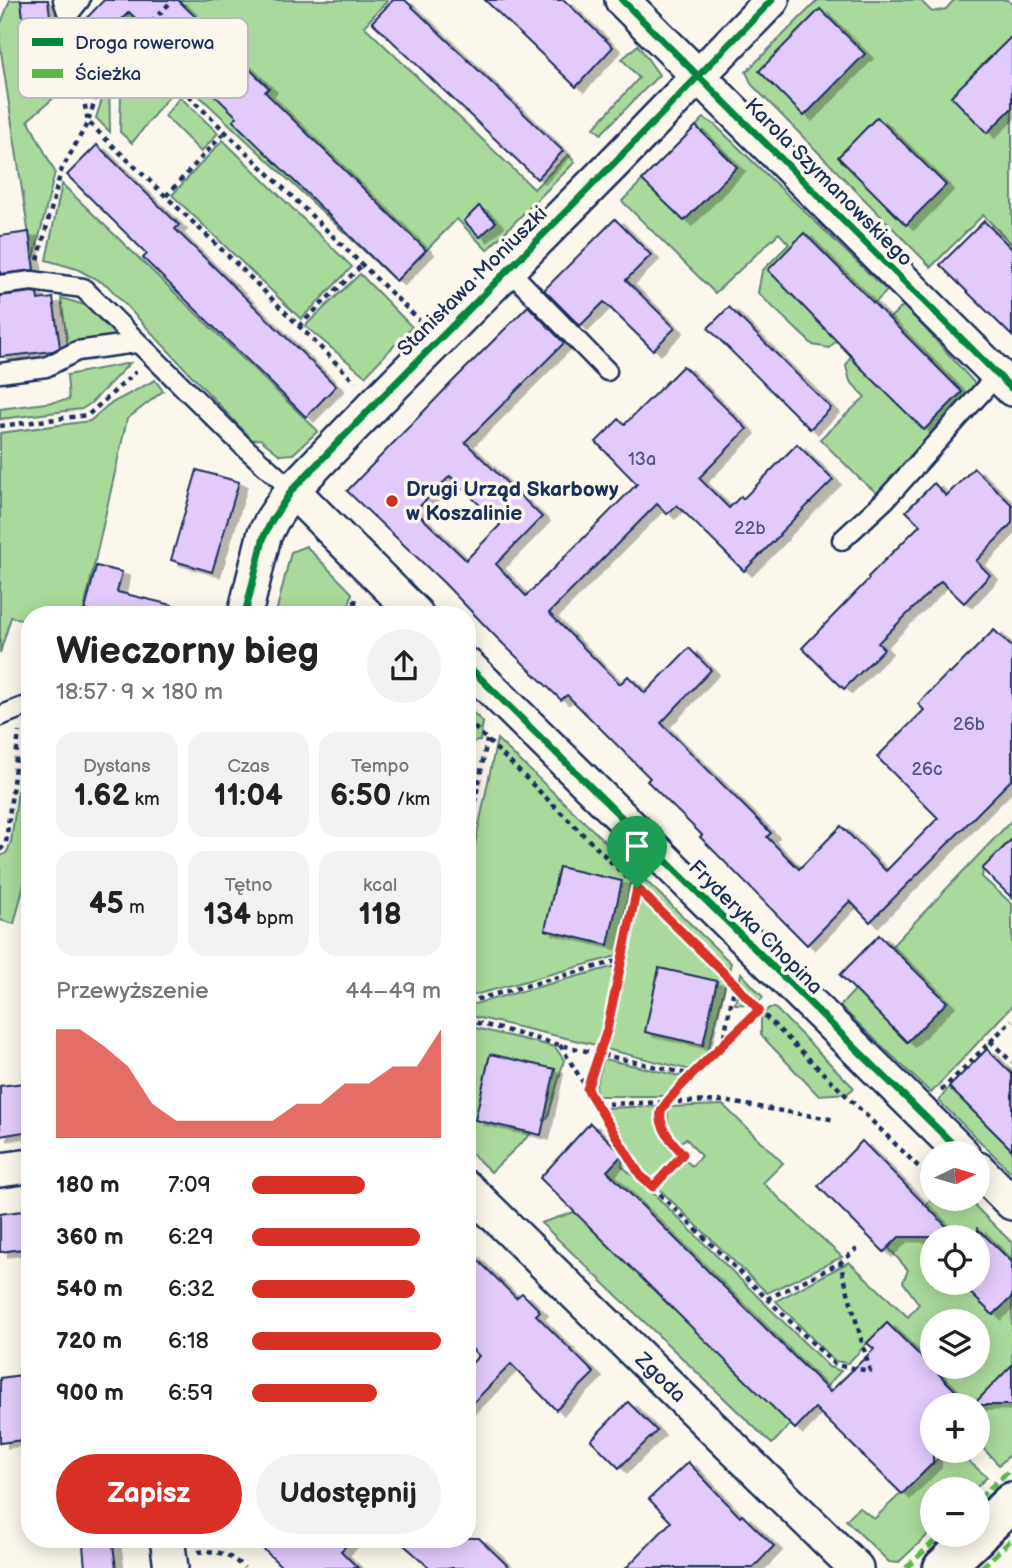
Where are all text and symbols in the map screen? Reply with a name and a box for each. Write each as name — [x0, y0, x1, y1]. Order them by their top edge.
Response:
legend — [18, 18, 248, 98]
text: Droga rowerowa — [75, 32, 215, 55]
text: Ścieżka — [75, 62, 141, 86]
street label: Karola Szymanowskiego — [739, 93, 918, 272]
street label: Stanisława Moniuszki — [392, 201, 552, 361]
house number: 13a — [628, 449, 656, 470]
place label: Drugi Urząd Skarbowy w Koszalinie — [406, 477, 619, 526]
marker: Drugi Urząd Skarbowy w Koszalinie — [384, 493, 400, 509]
house number: 22b — [734, 518, 766, 539]
text: Wieczorny bieg — [56, 629, 319, 674]
button: share — [367, 629, 441, 703]
text: 18:57 · 9 × 180 m — [56, 678, 223, 706]
house number: 26b — [953, 714, 985, 735]
text: Dystans — [83, 755, 151, 778]
text: Czas — [227, 755, 270, 778]
text: Tempo — [351, 755, 409, 778]
house number: 26c — [911, 759, 943, 780]
text: 1.62 — [74, 778, 129, 814]
text: 11:04 — [214, 778, 283, 814]
text: 6:50 — [330, 778, 391, 814]
text: km — [129, 788, 160, 811]
text: /km — [391, 788, 430, 811]
pin — [607, 816, 667, 888]
icon: arrive — [618, 827, 656, 865]
street label: Fryderyka Chopina — [683, 855, 828, 1000]
text: Tętno — [224, 874, 273, 897]
text: kcal — [363, 874, 397, 897]
text: 45 — [89, 886, 124, 922]
text: m — [124, 896, 145, 919]
text: 134 — [203, 897, 251, 933]
text: 118 — [359, 897, 402, 933]
text: bpm — [251, 907, 294, 930]
text: Przewyższenie — [56, 977, 209, 1005]
text: 44–49 m — [345, 977, 441, 1005]
north arrow — [920, 1141, 990, 1211]
map controls — [920, 1141, 990, 1547]
text: 180 m — [56, 1171, 120, 1199]
text: 7:09 — [168, 1171, 211, 1199]
text: 360 m — [56, 1223, 124, 1251]
text: 6:29 — [168, 1223, 214, 1251]
button: locate — [920, 1225, 990, 1295]
text: 540 m — [56, 1275, 123, 1303]
text: 6:32 — [168, 1275, 214, 1303]
button: layers — [920, 1309, 990, 1379]
text: 720 m — [56, 1327, 122, 1355]
text: 6:18 — [168, 1327, 209, 1355]
street label: Zgoda — [629, 1347, 691, 1408]
text: 900 m — [56, 1379, 124, 1407]
text: 6:59 — [168, 1379, 213, 1407]
button: + — [920, 1393, 990, 1463]
button: Zapisz — [56, 1454, 242, 1534]
button: Udostępnij — [256, 1454, 441, 1534]
button: − — [920, 1477, 990, 1547]

